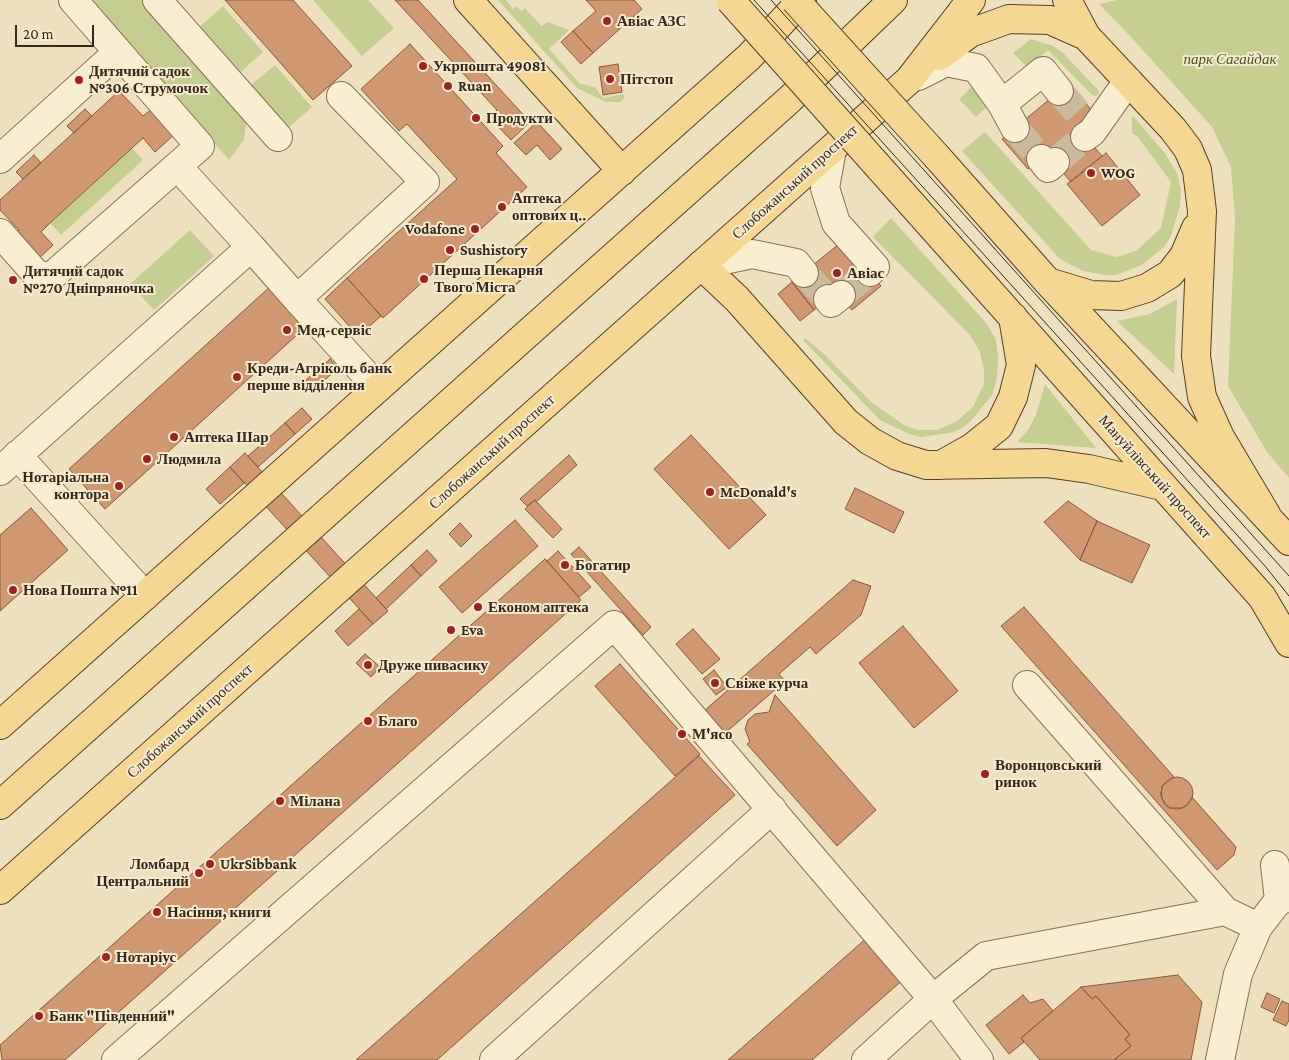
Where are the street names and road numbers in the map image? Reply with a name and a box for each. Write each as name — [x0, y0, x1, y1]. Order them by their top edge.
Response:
street label: Слобожанський проспект — [728, 121, 862, 243]
street label: Слобожанський проспект — [425, 391, 559, 513]
street label: Мануйлівський проспект — [1095, 411, 1215, 543]
street label: Слобожанський проспект — [123, 660, 257, 782]

